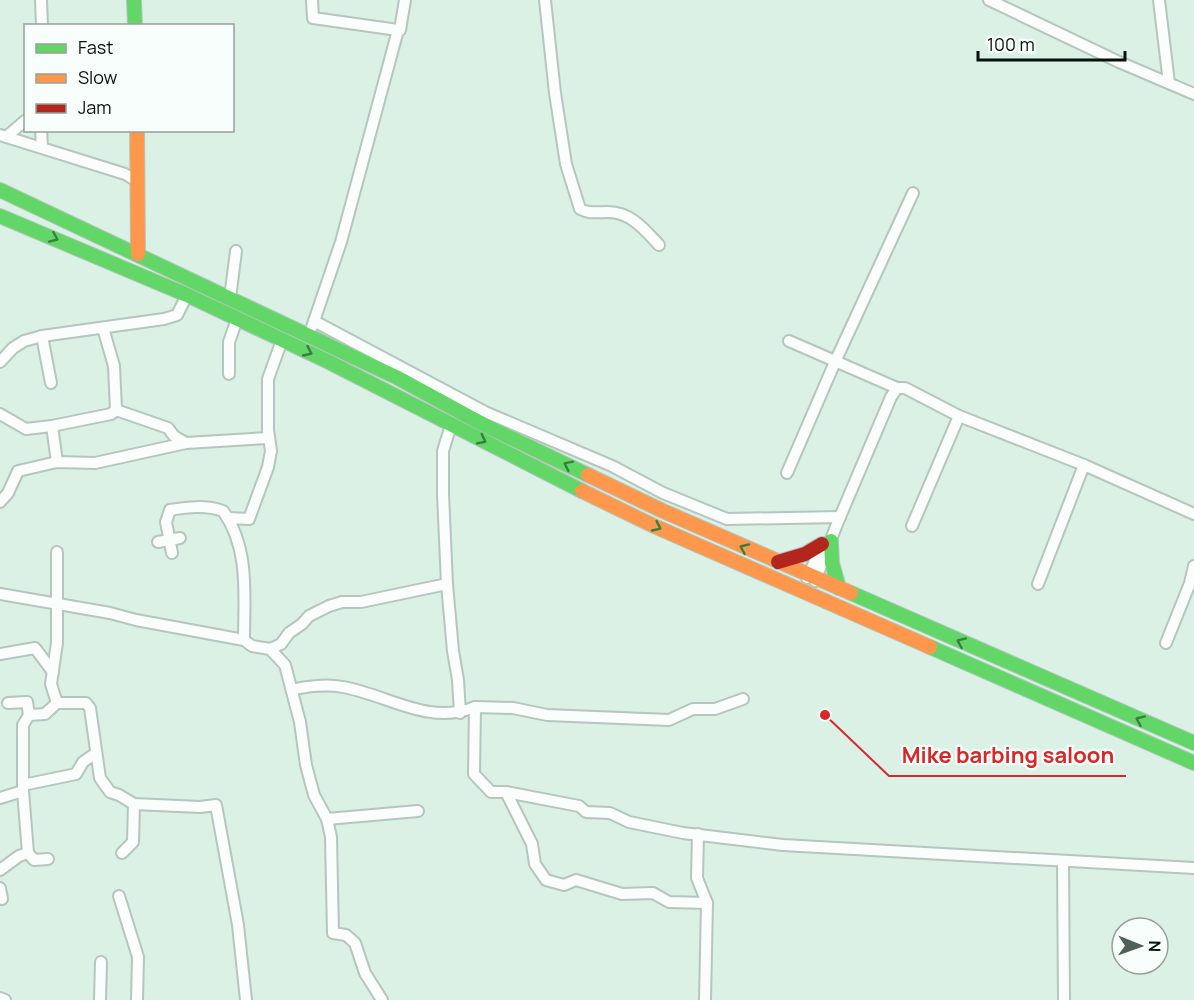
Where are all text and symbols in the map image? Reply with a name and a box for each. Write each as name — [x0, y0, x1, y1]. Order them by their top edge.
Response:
legend — [24, 24, 234, 132]
scale bar — [978, 24, 1125, 62]
text: 100 m — [987, 32, 1035, 56]
text: Fast — [78, 35, 113, 59]
text: Slow — [78, 65, 118, 89]
text: Jam — [78, 95, 112, 119]
one-way arrow — [48, 231, 59, 243]
one-way arrow — [302, 345, 313, 357]
one-way arrow — [476, 433, 487, 444]
one-way arrow — [563, 460, 574, 472]
one-way arrow — [651, 520, 662, 532]
one-way arrow — [740, 543, 751, 555]
one-way arrow — [957, 637, 968, 649]
one-way arrow — [1136, 715, 1147, 727]
callout: Mike barbing saloon — [889, 736, 1126, 776]
text: Mike barbing saloon — [902, 740, 1114, 770]
north arrow — [1110, 916, 1170, 976]
text: N — [1144, 940, 1166, 952]

